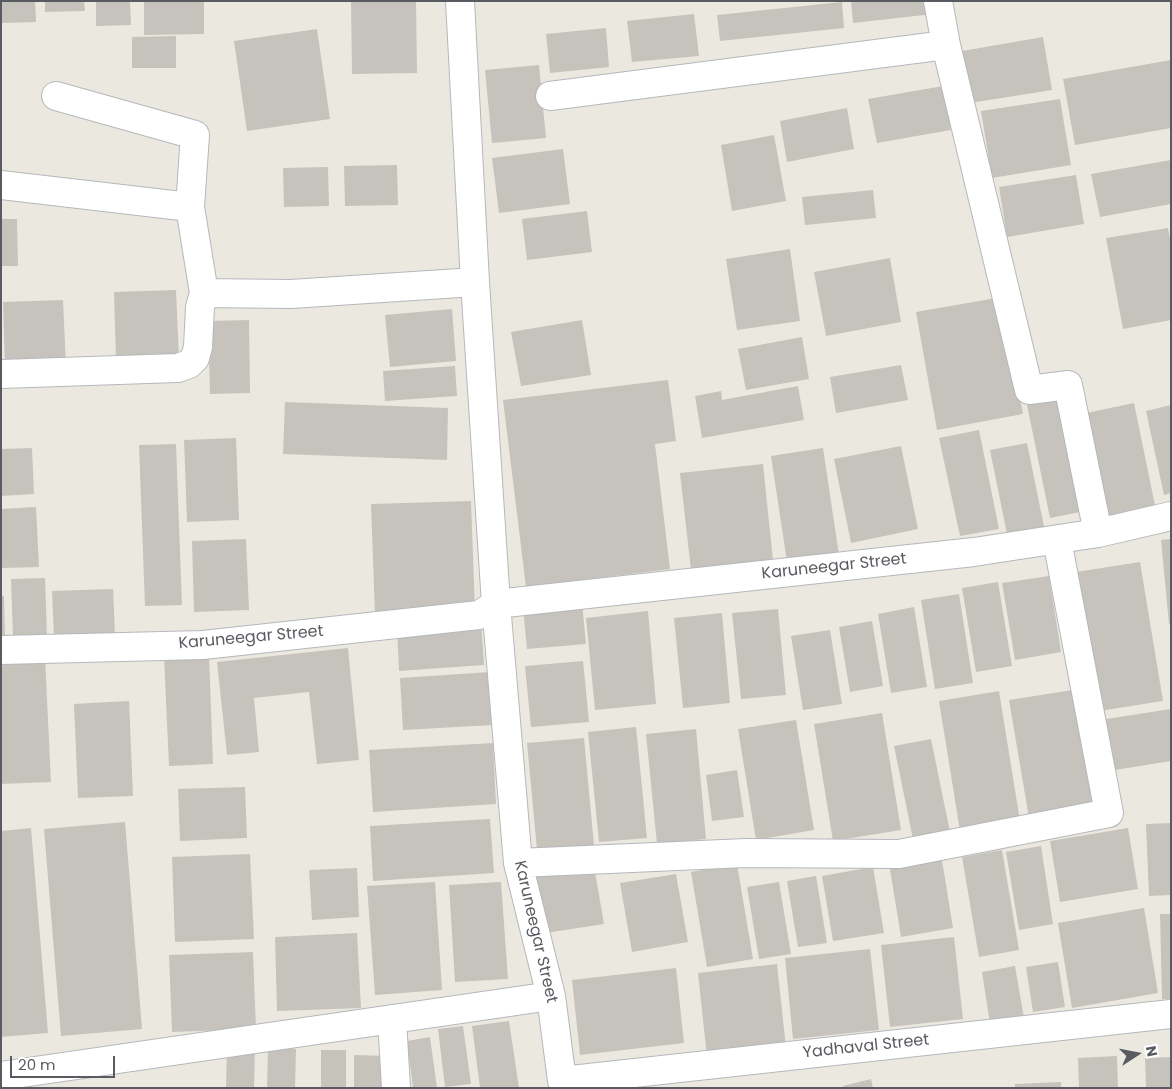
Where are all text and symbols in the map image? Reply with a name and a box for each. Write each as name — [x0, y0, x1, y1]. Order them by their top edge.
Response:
street label: Karuneegar Street — [761, 550, 907, 584]
street label: Karuneegar Street — [178, 622, 324, 654]
street label: Karuneegar Street — [509, 859, 561, 1005]
north arrow — [1112, 1029, 1162, 1079]
street label: Yadhaval Street — [802, 1031, 930, 1063]
text: N — [1141, 1044, 1163, 1058]
scale bar — [12, 1046, 118, 1078]
text: 20 m — [18, 1054, 56, 1075]

